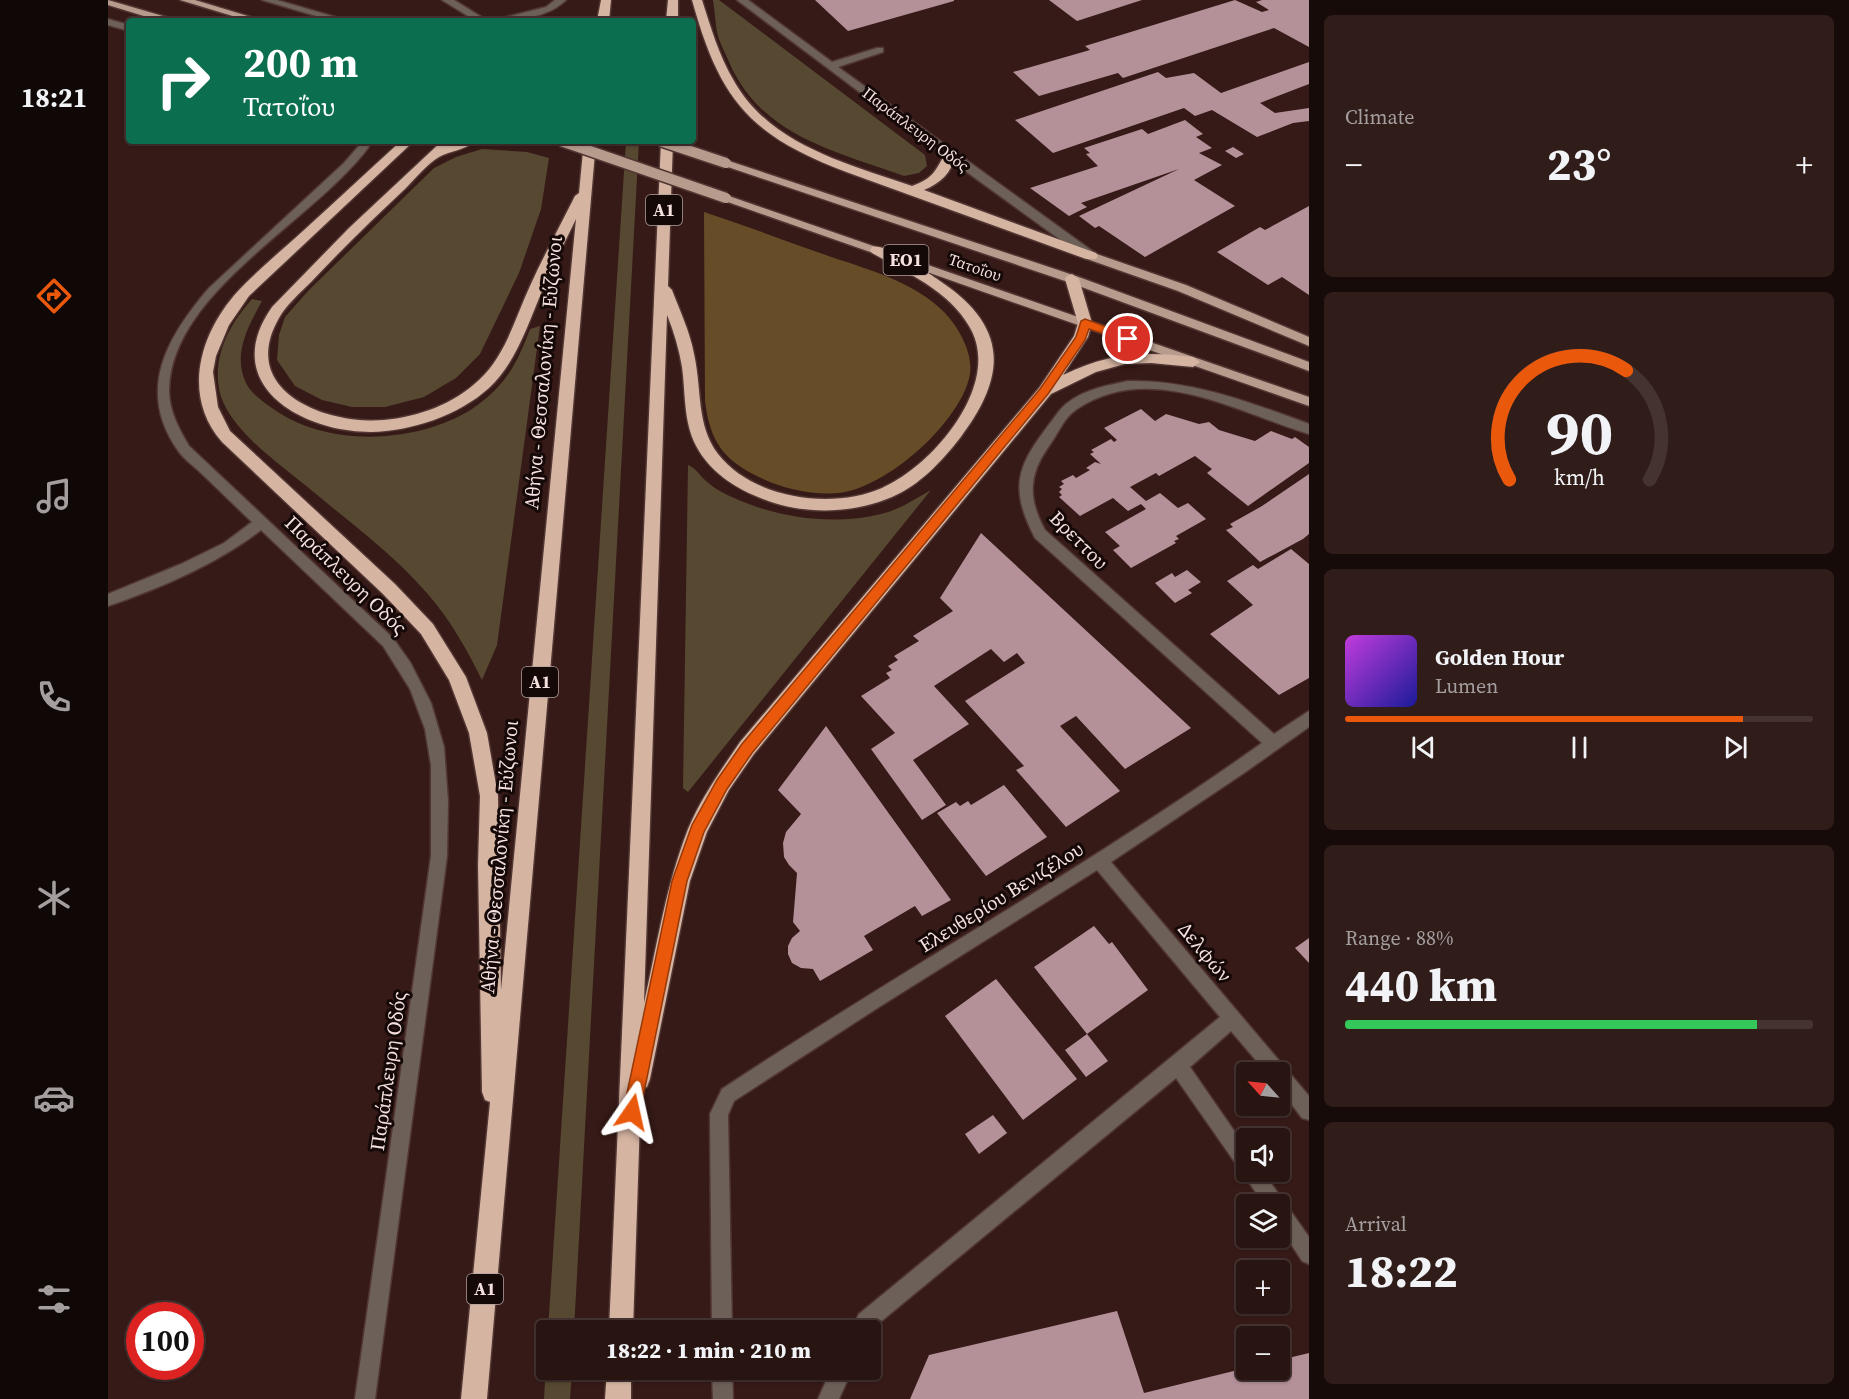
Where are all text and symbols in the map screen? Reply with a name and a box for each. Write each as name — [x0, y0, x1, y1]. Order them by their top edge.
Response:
text: 200 m — [243, 33, 358, 91]
icon: right — [144, 42, 222, 120]
text: 18:21 — [21, 79, 87, 116]
street label: Παράπλευρη Οδός — [858, 82, 974, 176]
text: Τατοΐου — [243, 88, 335, 125]
text: Climate — [1345, 103, 1414, 131]
text: 23° — [1547, 133, 1611, 195]
text: − — [1345, 142, 1363, 187]
text: + — [1795, 142, 1813, 187]
road number: Α1 — [646, 195, 682, 225]
street label: Αθήνα - Θεσσαλονίκη - Εύζωνοι — [517, 235, 569, 511]
road number: ΕΟ1 — [884, 245, 928, 275]
street label: Τατοΐου — [946, 248, 1004, 286]
icon: directions — [33, 275, 75, 317]
pin — [1102, 313, 1153, 364]
icon: arrive — [1111, 322, 1144, 355]
text: 90 — [1545, 389, 1613, 475]
text: km/h — [1553, 463, 1605, 492]
icon: music — [33, 475, 75, 517]
street label: Βρεττου — [1043, 504, 1115, 576]
street label: Παράπλευρη Οδός — [279, 509, 413, 641]
text: Golden Hour — [1435, 642, 1564, 672]
road number: Α1 — [522, 667, 558, 697]
text: Lumen — [1435, 672, 1498, 700]
icon: phone — [33, 676, 75, 718]
street label: Αθήνα - Θεσσαλονίκη - Εύζωνοι — [473, 719, 525, 995]
icon: previous — [1407, 731, 1440, 764]
icon: pause — [1563, 731, 1596, 764]
icon: next — [1719, 731, 1752, 764]
street label: Ελευθερίου Βενιζέλου — [913, 835, 1089, 959]
icon: climate — [33, 877, 75, 919]
street label: Δελφών — [1172, 916, 1239, 988]
text: Range · 88% — [1345, 924, 1454, 952]
text: 440 km — [1345, 954, 1497, 1016]
street label: Παράπλευρη Οδός — [363, 990, 413, 1152]
north arrow — [1236, 1062, 1290, 1116]
map controls — [1236, 1062, 1290, 1380]
icon: car — [33, 1077, 75, 1119]
position arrow — [600, 1080, 664, 1144]
button: sound — [1236, 1128, 1290, 1182]
button: layers — [1236, 1194, 1290, 1248]
text: Arrival — [1345, 1210, 1407, 1238]
text: 18:22 — [1345, 1240, 1458, 1302]
button: + — [1236, 1260, 1290, 1314]
road number: Α1 — [467, 1274, 503, 1304]
icon: filters — [33, 1278, 75, 1320]
speed limit sign: 100 — [126, 1302, 204, 1380]
button: − — [1236, 1326, 1290, 1380]
text: 18:22 · 1 min · 210 m — [606, 1335, 811, 1365]

